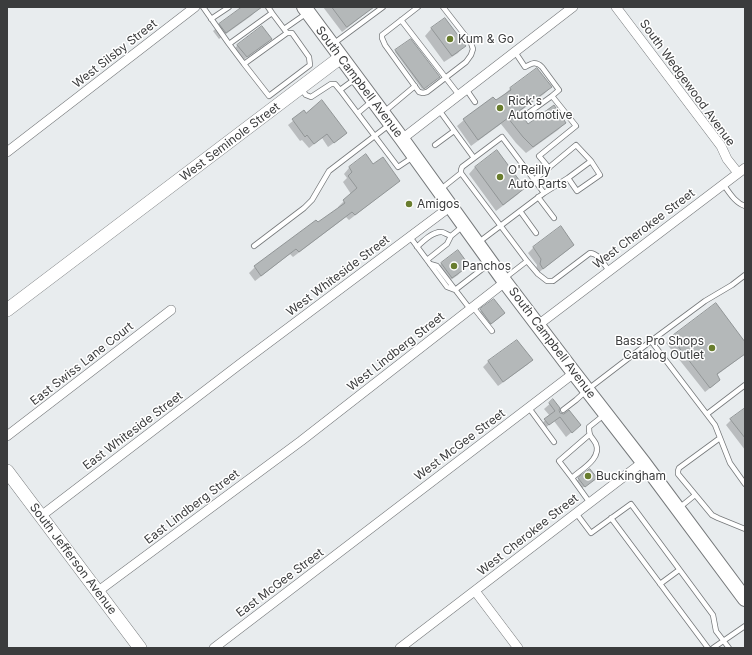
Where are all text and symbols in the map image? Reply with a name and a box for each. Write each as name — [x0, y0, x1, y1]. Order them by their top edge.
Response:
street label: West Silsby Street — [70, 17, 160, 91]
street label: South Wedgewood Avenue — [636, 17, 738, 149]
street label: South Campbell Avenue — [312, 24, 406, 140]
place label: Kum & Go — [458, 32, 514, 46]
marker: Kum & Go — [445, 34, 455, 44]
place label: Rick's Automotive — [508, 94, 572, 122]
street label: West Seminole Street — [177, 100, 283, 184]
marker: Rick's Automotive — [495, 103, 505, 113]
place label: O'Reilly Auto Parts — [508, 163, 567, 191]
marker: O'Reilly Auto Parts — [495, 172, 505, 182]
street label: West Cherokee Street — [590, 186, 698, 272]
place label: Amigos — [417, 197, 460, 211]
marker: Amigos — [404, 199, 414, 209]
street label: West Whiteside Street — [284, 233, 392, 319]
place label: Panchos — [462, 259, 511, 273]
marker: Panchos — [449, 261, 459, 271]
street label: South Campbell Avenue — [505, 285, 599, 401]
street label: West Lindberg Street — [345, 310, 447, 394]
street label: East Swiss Lane Court — [28, 319, 136, 409]
place label: Bass Pro Shops Catalog Outlet — [615, 334, 704, 362]
marker: Bass Pro Shops Catalog Outlet — [707, 343, 717, 353]
street label: East Whiteside Street — [80, 389, 186, 473]
street label: West McGee Street — [412, 406, 508, 484]
street label: East Lindberg Street — [142, 467, 242, 547]
place label: Buckingham — [596, 469, 666, 483]
marker: Buckingham — [583, 471, 593, 481]
street label: West Cherokee Street — [475, 491, 581, 579]
street label: South Jefferson Avenue — [26, 500, 120, 618]
street label: East McGee Street — [234, 546, 326, 620]

